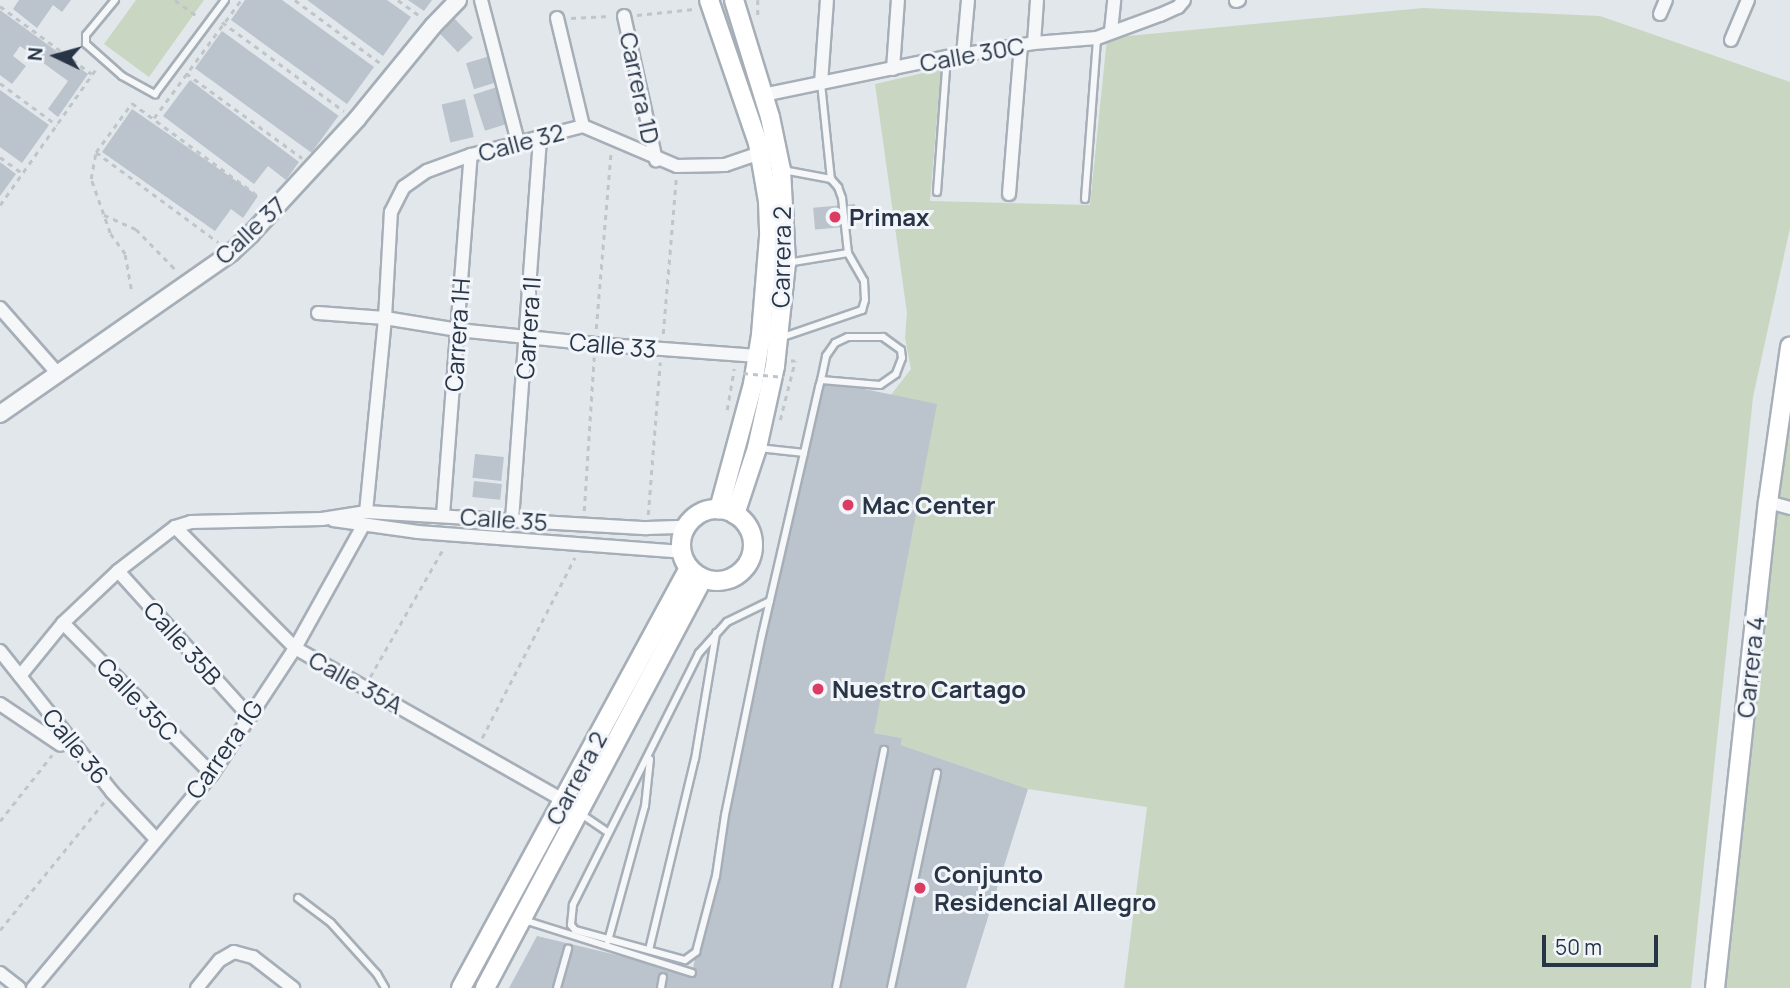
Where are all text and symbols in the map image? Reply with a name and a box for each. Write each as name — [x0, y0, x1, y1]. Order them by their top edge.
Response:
north arrow — [21, 21, 91, 91]
street label: Carrera 1D — [614, 30, 666, 146]
street label: Calle 30C — [917, 31, 1027, 77]
text: N — [22, 46, 49, 62]
street label: Calle 32 — [475, 117, 567, 167]
street label: Calle 37 — [209, 190, 291, 270]
place label: Primax — [849, 203, 929, 231]
street label: Carrera 2 — [766, 206, 796, 308]
marker: Primax — [827, 209, 843, 225]
street label: Carrera 1I — [510, 276, 546, 380]
street label: Carrera 1H — [439, 277, 475, 393]
street label: Calle 33 — [568, 327, 658, 363]
place label: Mac Center — [862, 491, 996, 519]
marker: Mac Center — [840, 497, 856, 513]
street label: Calle 35 — [459, 502, 549, 536]
street label: Calle 35B — [138, 595, 228, 691]
street label: Carrera 4 — [1730, 615, 1770, 719]
street label: Calle 35A — [304, 644, 408, 720]
street label: Calle 35C — [91, 651, 185, 747]
place label: Nuestro Cartago — [832, 675, 1026, 703]
marker: Nuestro Cartago — [810, 681, 826, 697]
street label: Carrera 1G — [179, 694, 269, 804]
street label: Calle 36 — [37, 702, 115, 790]
street label: Carrera 2 — [539, 726, 613, 830]
place label: Conjunto Residencial Allegro — [934, 860, 1156, 916]
marker: Conjunto Residencial Allegro — [912, 880, 928, 896]
scale bar — [1545, 922, 1660, 966]
text: 50 m — [1555, 933, 1602, 961]

